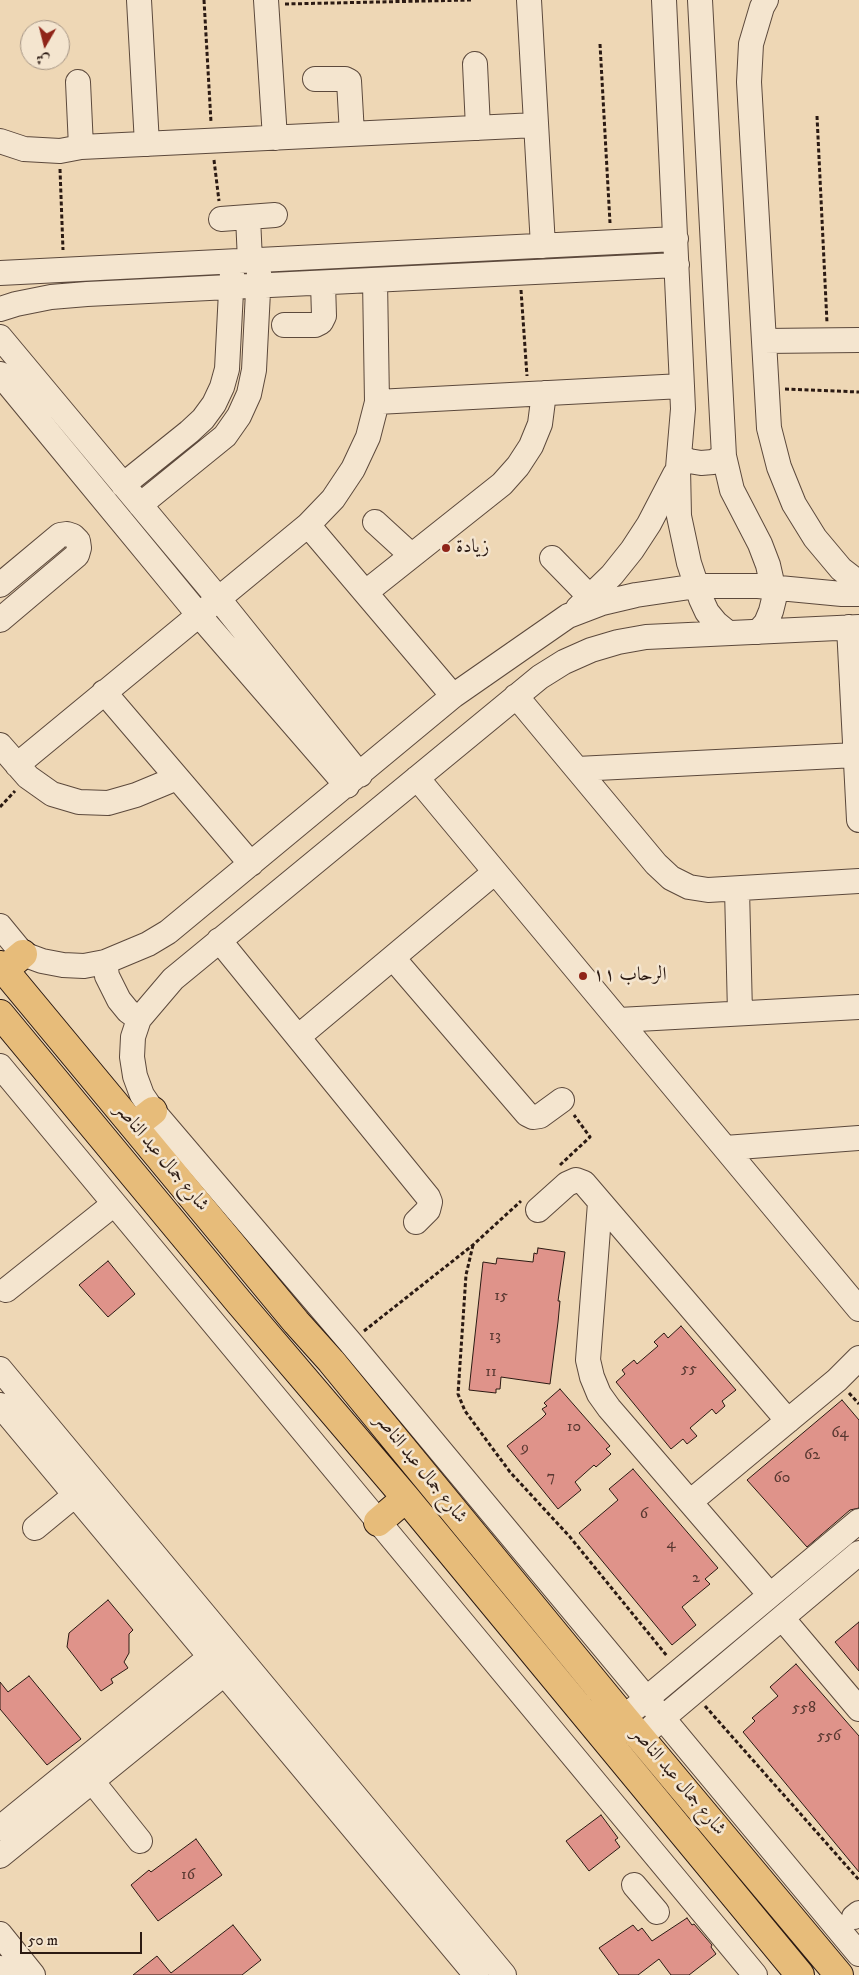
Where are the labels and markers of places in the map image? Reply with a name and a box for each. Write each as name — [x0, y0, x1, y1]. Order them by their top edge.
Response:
place label: زيادة — [456, 537, 489, 559]
marker: زيادة — [440, 542, 452, 554]
place label: الرحاب ١١ — [593, 965, 667, 987]
marker: الرحاب ١١ — [577, 970, 589, 982]

